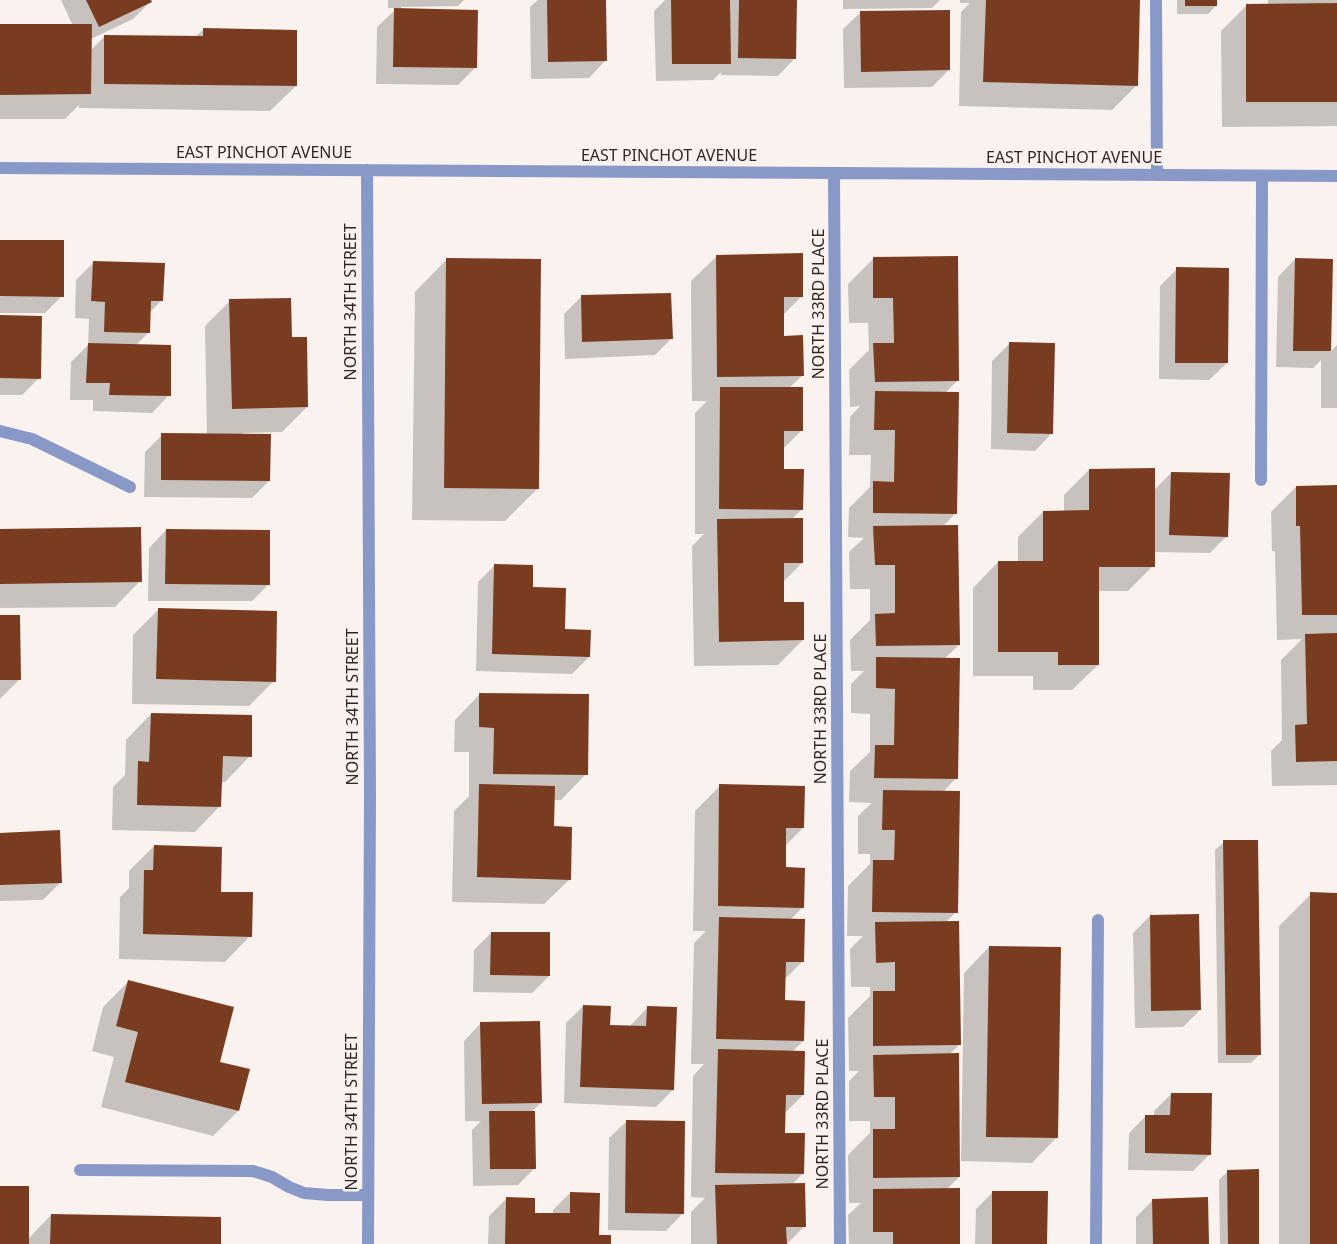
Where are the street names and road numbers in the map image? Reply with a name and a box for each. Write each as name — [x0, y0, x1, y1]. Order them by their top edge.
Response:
street label: EAST PINCHOT AVENUE — [176, 143, 352, 163]
street label: EAST PINCHOT AVENUE — [581, 146, 757, 166]
street label: EAST PINCHOT AVENUE — [986, 148, 1162, 168]
street label: NORTH 34TH STREET — [341, 223, 361, 381]
street label: NORTH 33RD PLACE — [809, 229, 829, 379]
street label: NORTH 34TH STREET — [343, 628, 363, 786]
street label: NORTH 33RD PLACE — [811, 634, 831, 784]
street label: NORTH 34TH STREET — [342, 1033, 362, 1191]
street label: NORTH 33RD PLACE — [813, 1039, 833, 1189]

